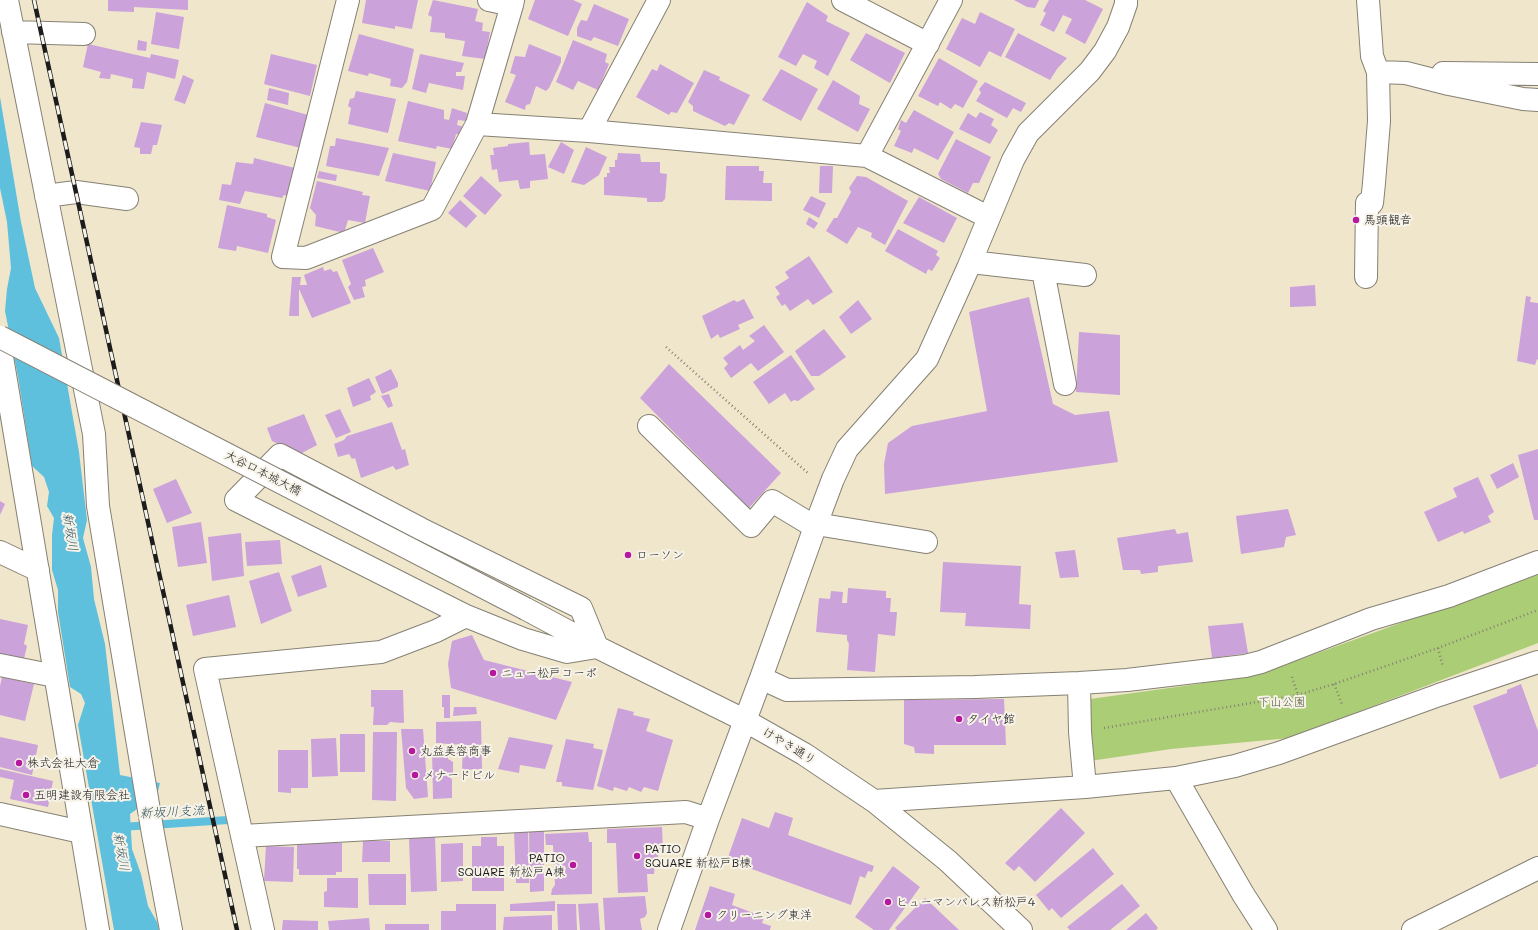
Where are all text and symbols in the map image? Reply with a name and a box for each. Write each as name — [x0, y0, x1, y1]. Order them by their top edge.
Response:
place label: 馬頭観音 — [1364, 213, 1412, 227]
marker: 馬頭観音 — [1351, 215, 1361, 225]
street label: 大谷口本城大橋 — [222, 448, 304, 498]
water label: 新坂川 — [59, 512, 81, 552]
place label: ローソン — [636, 548, 684, 562]
marker: ローソン — [623, 550, 633, 560]
place label: ニュー松戸コーポ — [501, 666, 597, 680]
marker: ニュー松戸コーポ — [488, 668, 498, 678]
park label: 下山公園 — [1258, 695, 1306, 709]
place label: タイヤ館 — [967, 712, 1015, 726]
marker: タイヤ館 — [954, 714, 964, 724]
street label: けやき通り — [760, 724, 818, 768]
place label: 丸益美容商事 — [420, 744, 492, 758]
marker: 丸益美容商事 — [407, 746, 417, 756]
place label: 株式会社大倉 — [27, 756, 99, 770]
marker: 株式会社大倉 — [14, 758, 24, 768]
place label: メナードビル — [423, 768, 495, 782]
marker: メナードビル — [410, 770, 420, 780]
place label: 五明建設有限会社 — [34, 788, 130, 802]
marker: 五明建設有限会社 — [21, 790, 31, 800]
water label: 新坂川支流 — [139, 803, 205, 821]
water label: 新坂川 — [110, 831, 132, 873]
place label: PATIO SQUARE 新松戸B棟 — [645, 842, 751, 870]
place label: PATIO SQUARE 新松戸A棟 — [458, 851, 565, 879]
marker: PATIO SQUARE 新松戸B棟 — [632, 851, 642, 861]
marker: PATIO SQUARE 新松戸A棟 — [568, 860, 578, 870]
place label: ヒューマンパレス新松戸4 — [896, 895, 1035, 909]
marker: ヒューマンパレス新松戸4 — [883, 897, 893, 907]
place label: クリーニング東洋 — [716, 908, 812, 922]
marker: クリーニング東洋 — [703, 910, 713, 920]

